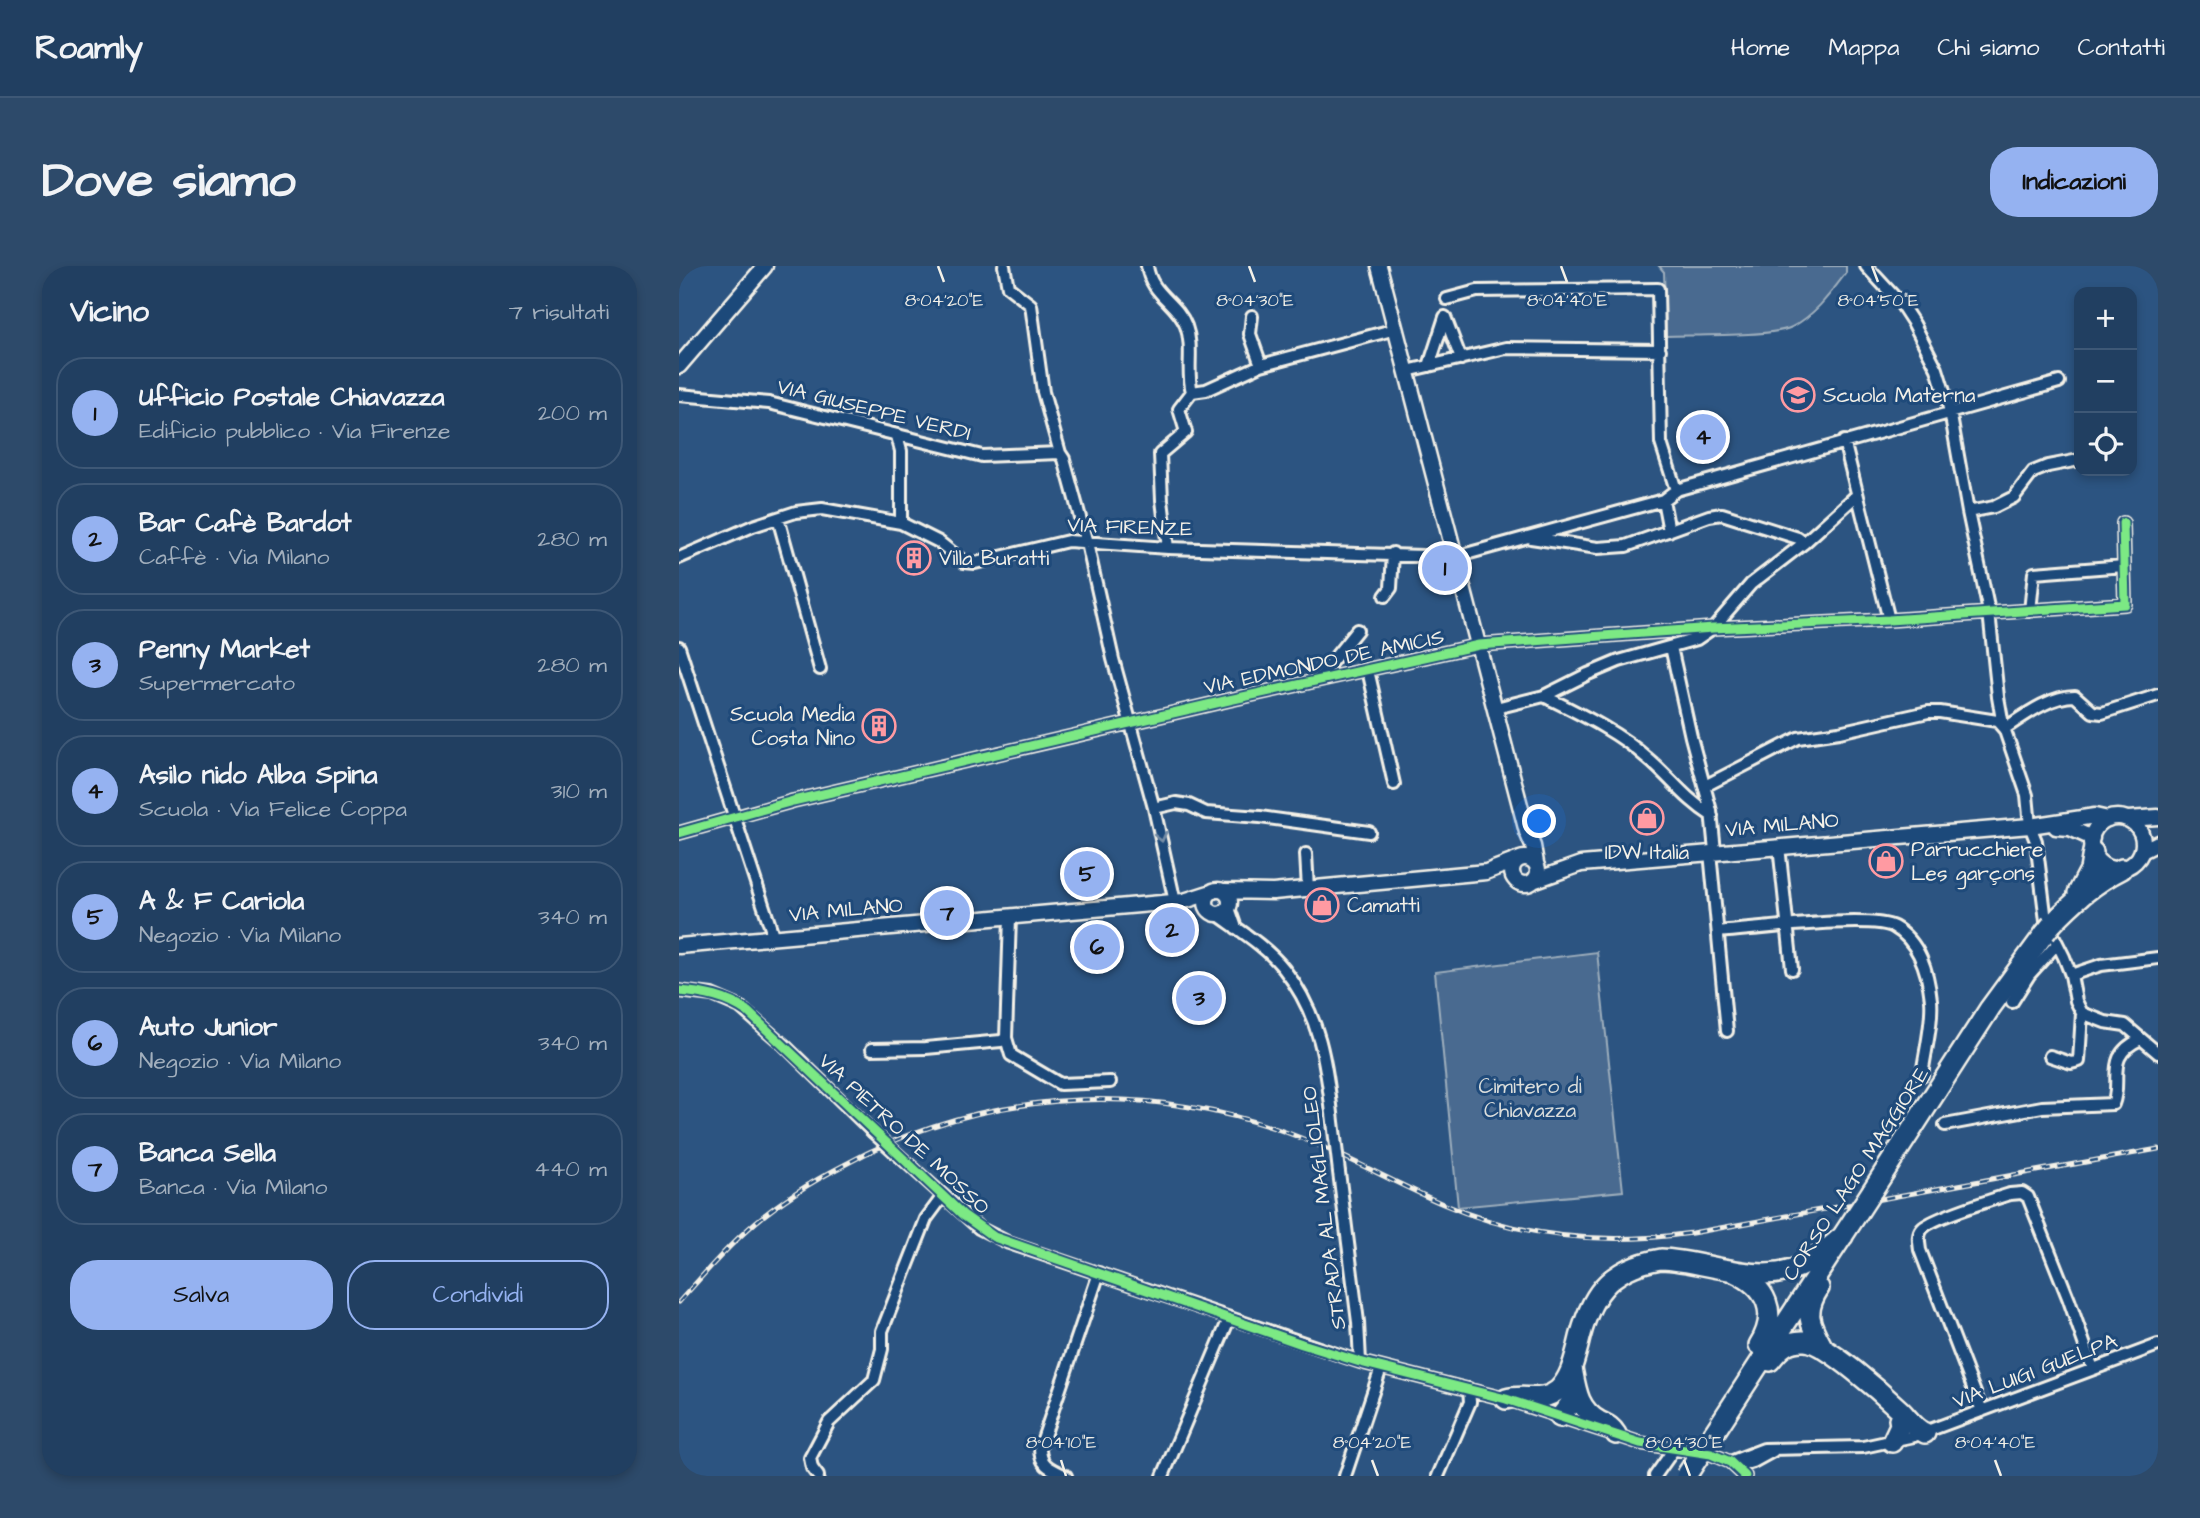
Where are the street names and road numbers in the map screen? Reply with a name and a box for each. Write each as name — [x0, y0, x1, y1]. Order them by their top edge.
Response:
street label: VIA GIUSEPPE VERDI — [774, 372, 974, 448]
street label: VIA FIRENZE — [1067, 510, 1194, 544]
street label: VIA EDMONDO DE AMICIS — [1201, 622, 1447, 702]
street label: VIA MILANO — [1724, 806, 1840, 844]
street label: VIA MILANO — [788, 891, 904, 929]
street label: VIA PIETRO DE MOSSO — [812, 1047, 996, 1221]
street label: CORSO LAGO MAGGIORE — [1776, 1061, 1936, 1286]
street label: STRADA AL MAGLIOLEO — [1295, 1085, 1353, 1331]
street label: VIA LUIGI GUELPA — [1949, 1326, 2122, 1416]

